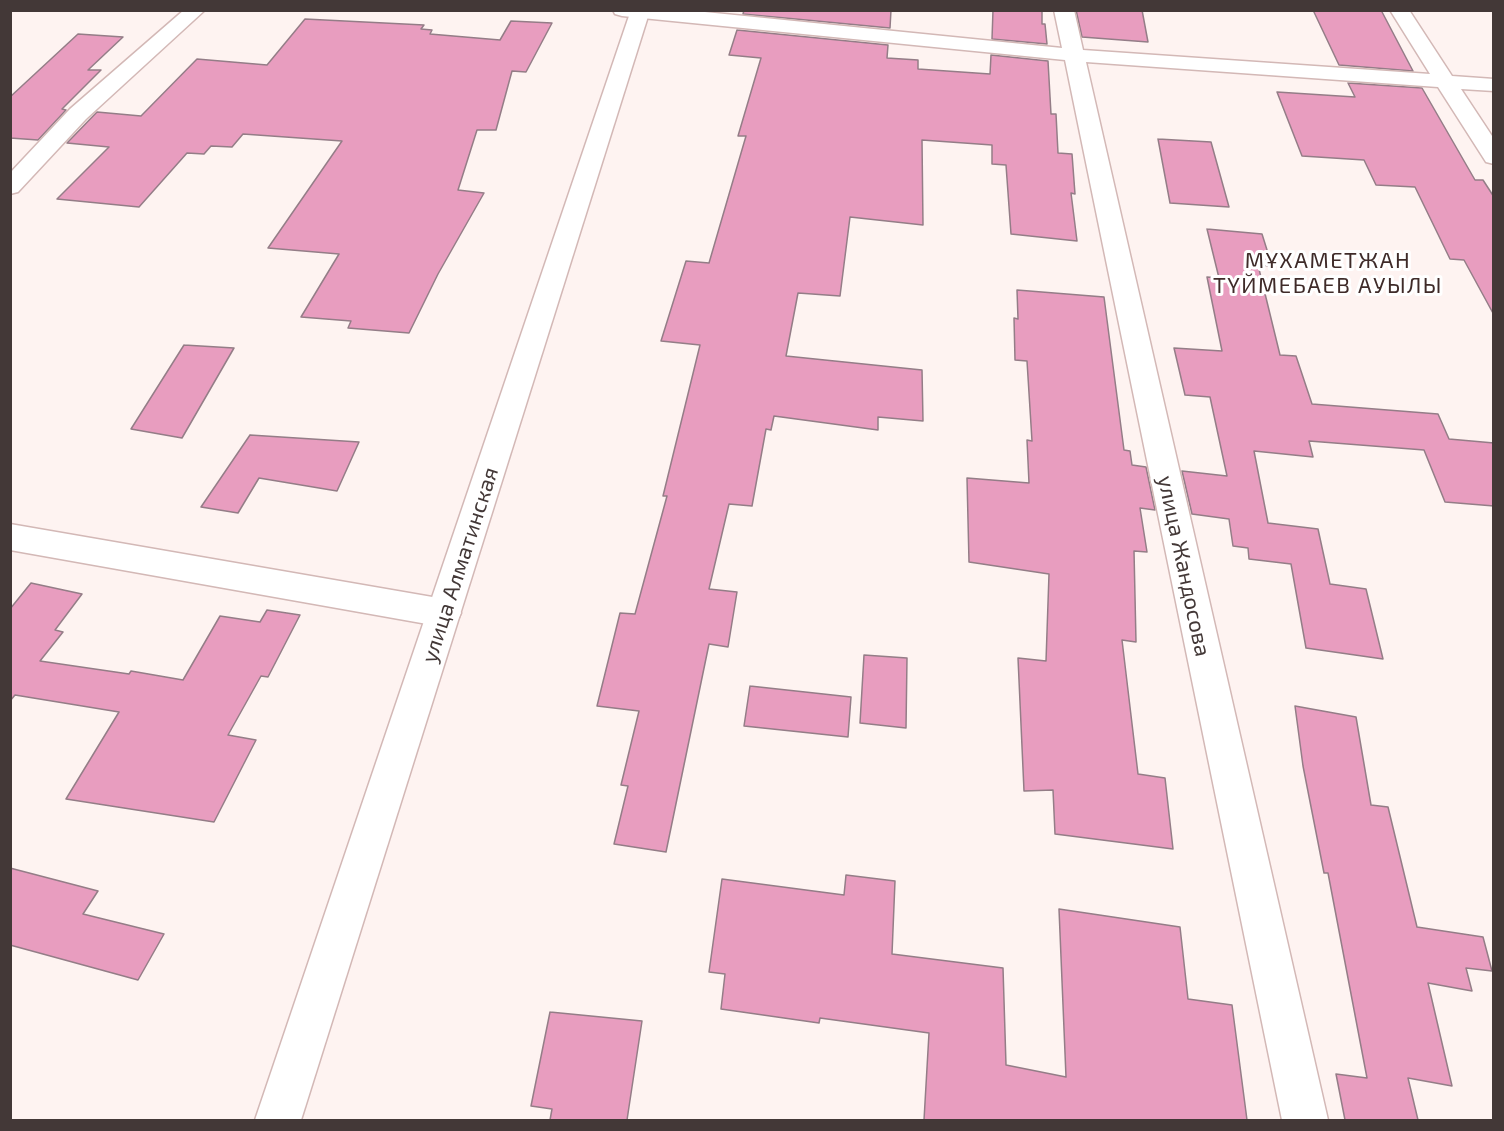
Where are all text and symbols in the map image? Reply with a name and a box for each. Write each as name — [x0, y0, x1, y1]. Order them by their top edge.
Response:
district label: МҰХАМЕТЖАН ТҮЙМЕБАЕВ АУЫЛЫ — [1213, 248, 1443, 300]
street label: улица Алматинская — [416, 464, 504, 666]
street label: улица Жандосова — [1152, 473, 1216, 659]

